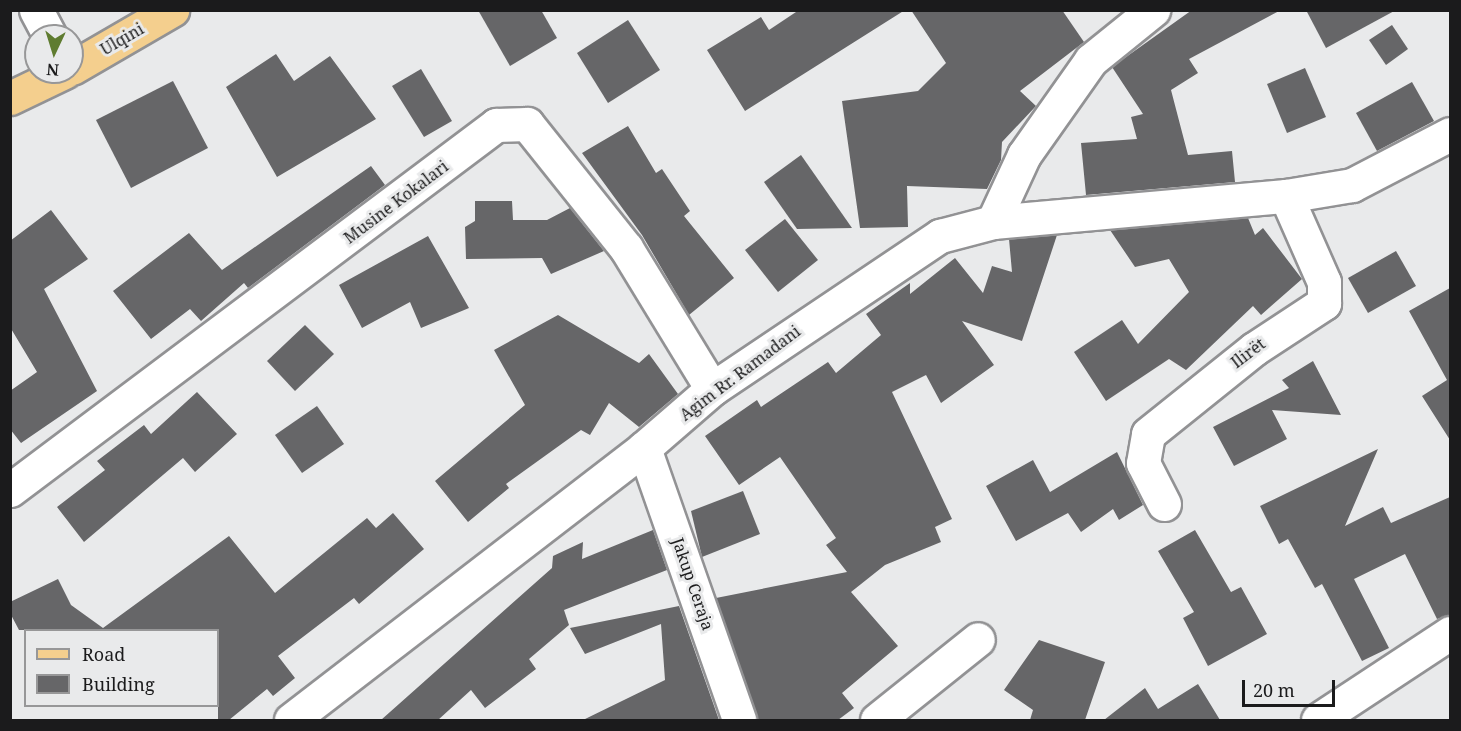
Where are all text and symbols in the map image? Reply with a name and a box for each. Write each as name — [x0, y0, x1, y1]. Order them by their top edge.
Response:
street label: Ulqini — [97, 19, 147, 59]
north arrow — [24, 24, 84, 84]
text: N — [46, 59, 60, 81]
street label: Musine Kokalari — [340, 157, 452, 247]
street label: Agim Rr. Ramadani — [676, 321, 804, 425]
street label: Ilirët — [1227, 334, 1269, 372]
street label: Jakup Ceraja — [668, 535, 718, 633]
legend — [24, 629, 219, 707]
text: Road — [82, 642, 125, 666]
scale bar — [1245, 668, 1338, 706]
text: Building — [82, 672, 155, 696]
text: 20 m — [1253, 678, 1295, 702]

